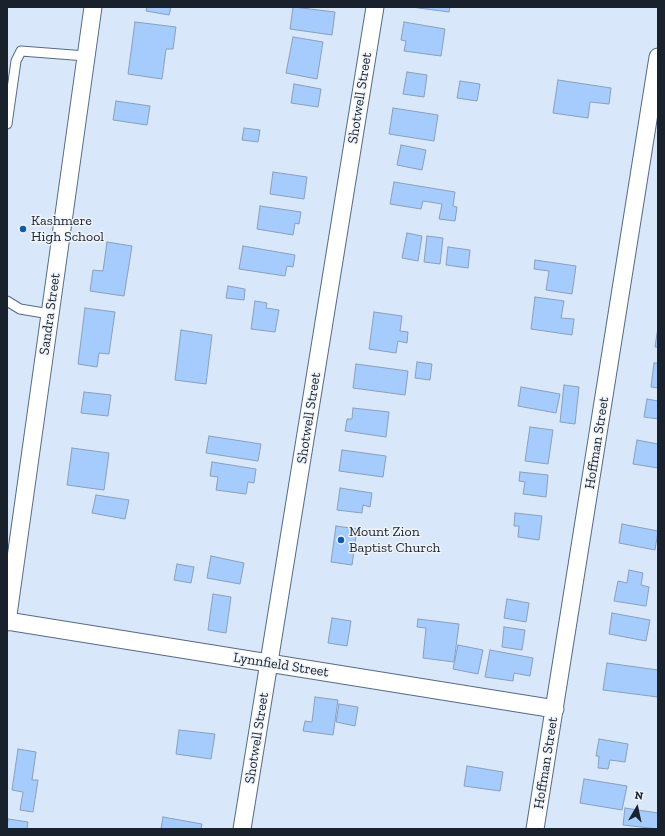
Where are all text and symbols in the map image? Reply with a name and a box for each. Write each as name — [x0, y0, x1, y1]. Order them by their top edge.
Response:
street label: Shotwell Street — [344, 51, 376, 145]
place label: Kashmere High School — [31, 213, 104, 246]
marker: Kashmere High School — [18, 224, 28, 234]
street label: Sandra Street — [36, 272, 64, 356]
street label: Shotwell Street — [293, 371, 325, 465]
street label: Hoffman Street — [581, 396, 613, 490]
place label: Mount Zion Baptist Church — [349, 524, 440, 556]
marker: Mount Zion Baptist Church — [336, 535, 346, 545]
street label: Lynnfield Street — [232, 649, 330, 681]
street label: Shotwell Street — [241, 691, 273, 785]
street label: Hoffman Street — [530, 716, 562, 810]
north arrow — [617, 788, 657, 828]
text: N — [634, 789, 644, 803]

